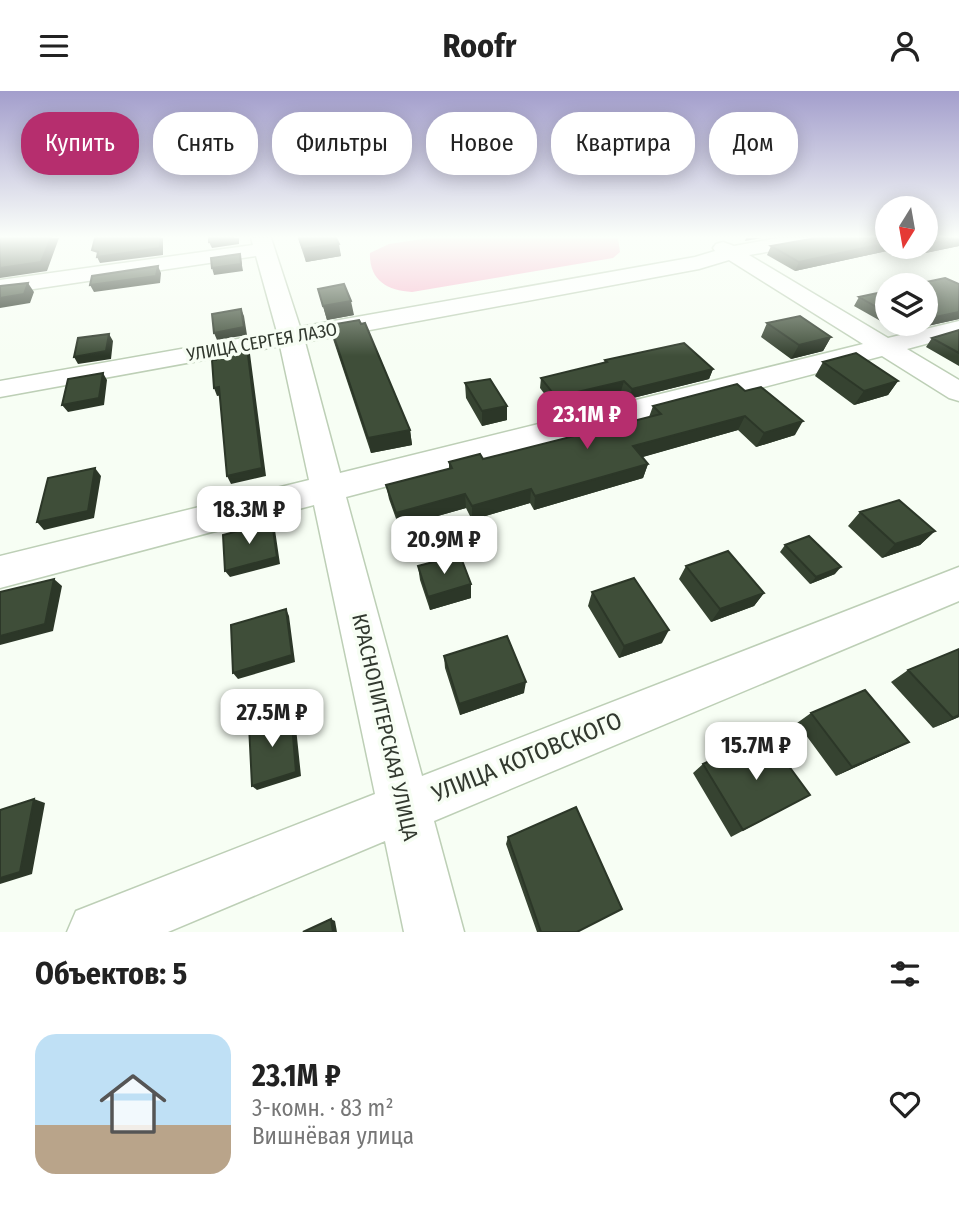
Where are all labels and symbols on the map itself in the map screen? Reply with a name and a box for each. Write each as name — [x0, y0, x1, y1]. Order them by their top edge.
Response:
north arrow — [875, 196, 938, 259]
street label: УЛИЦА СЕРГЕЯ ЛАЗО — [184, 318, 339, 366]
pin: 23.1M ₽ — [522, 391, 652, 451]
pin: 18.3M ₽ — [184, 487, 314, 546]
pin: 20.9M ₽ — [379, 517, 509, 576]
street label: КРАСНОПИТЕРСКАЯ УЛИЦА — [346, 611, 424, 843]
pin: 27.5M ₽ — [207, 689, 337, 749]
street label: УЛИЦА КОТОВСКОГО — [427, 706, 626, 808]
pin: 15.7M ₽ — [691, 723, 821, 782]

